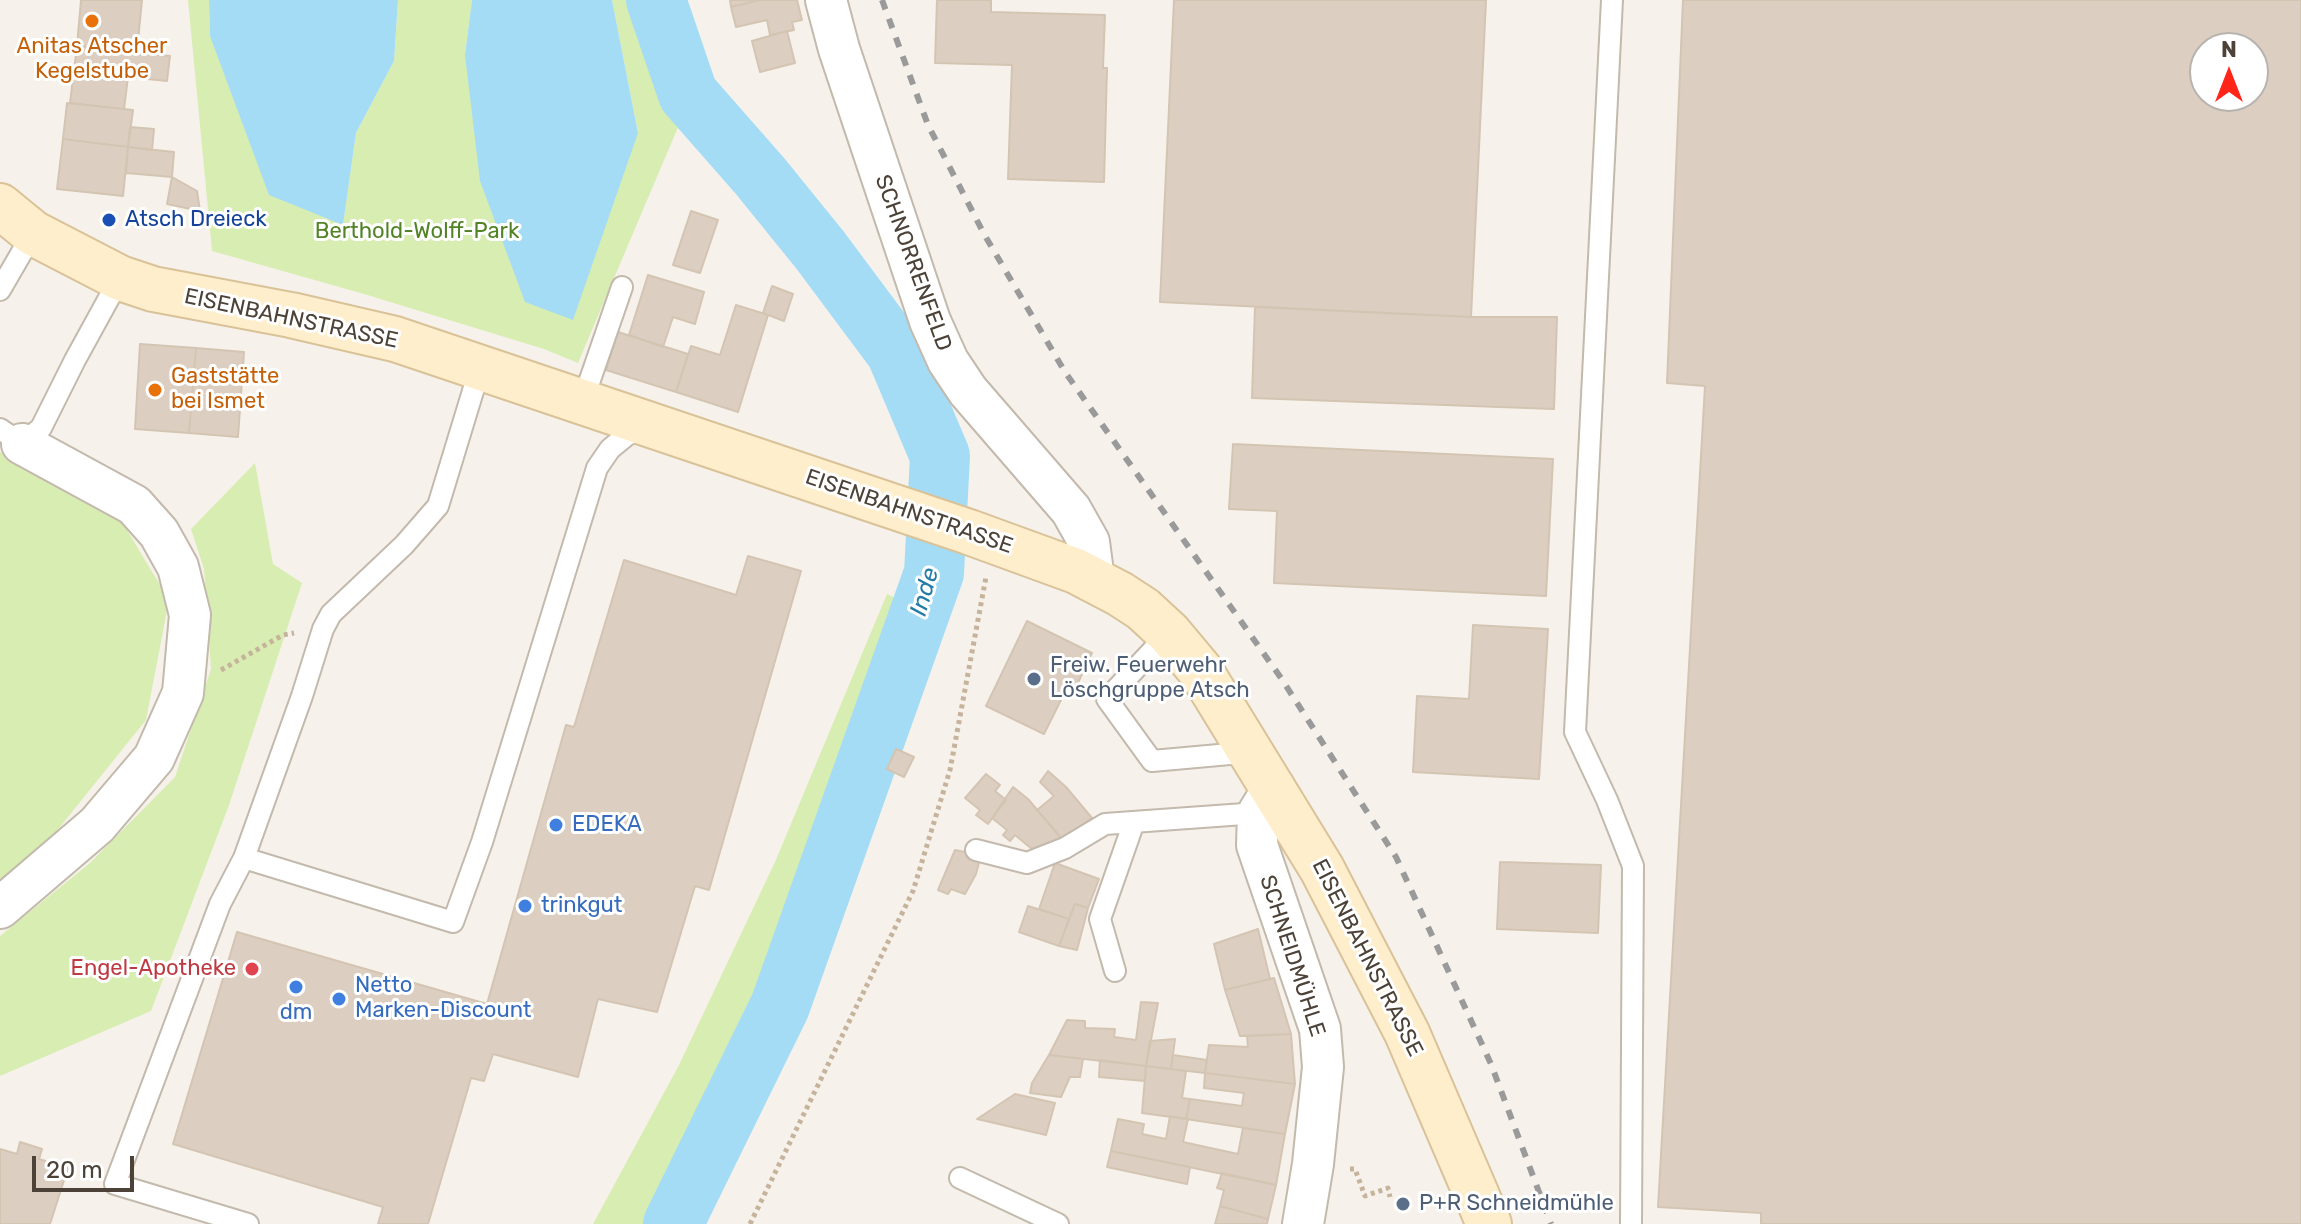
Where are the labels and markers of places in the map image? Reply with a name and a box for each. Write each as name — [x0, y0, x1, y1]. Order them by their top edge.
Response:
marker: Anitas Atscher Kegelstube — [83, 12, 101, 30]
place label: Anitas Atscher Kegelstube — [17, 34, 167, 86]
place label: Atsch Dreieck — [125, 207, 267, 233]
marker: Atsch Dreieck — [100, 211, 118, 229]
place label: Gaststätte bei Ismet — [171, 364, 279, 416]
marker: Gaststätte bei Ismet — [146, 381, 164, 399]
place label: Freiw. Feuerwehr Löschgruppe Atsch — [1050, 653, 1250, 704]
marker: Freiw. Feuerwehr Löschgruppe Atsch — [1025, 670, 1043, 688]
place label: EDEKA — [572, 812, 642, 838]
marker: EDEKA — [547, 816, 565, 834]
place label: trinkgut — [541, 893, 622, 919]
marker: trinkgut — [516, 897, 534, 915]
place label: Engel-Apotheke — [71, 956, 236, 982]
marker: Engel-Apotheke — [243, 960, 261, 978]
place label: Netto Marken-Discount — [355, 973, 531, 1024]
marker: dm — [287, 978, 305, 996]
marker: Netto Marken-Discount — [330, 990, 348, 1008]
place label: dm — [280, 1000, 312, 1026]
place label: P+R Schneidmühle — [1419, 1191, 1614, 1217]
marker: P+R Schneidmühle — [1394, 1195, 1412, 1213]

